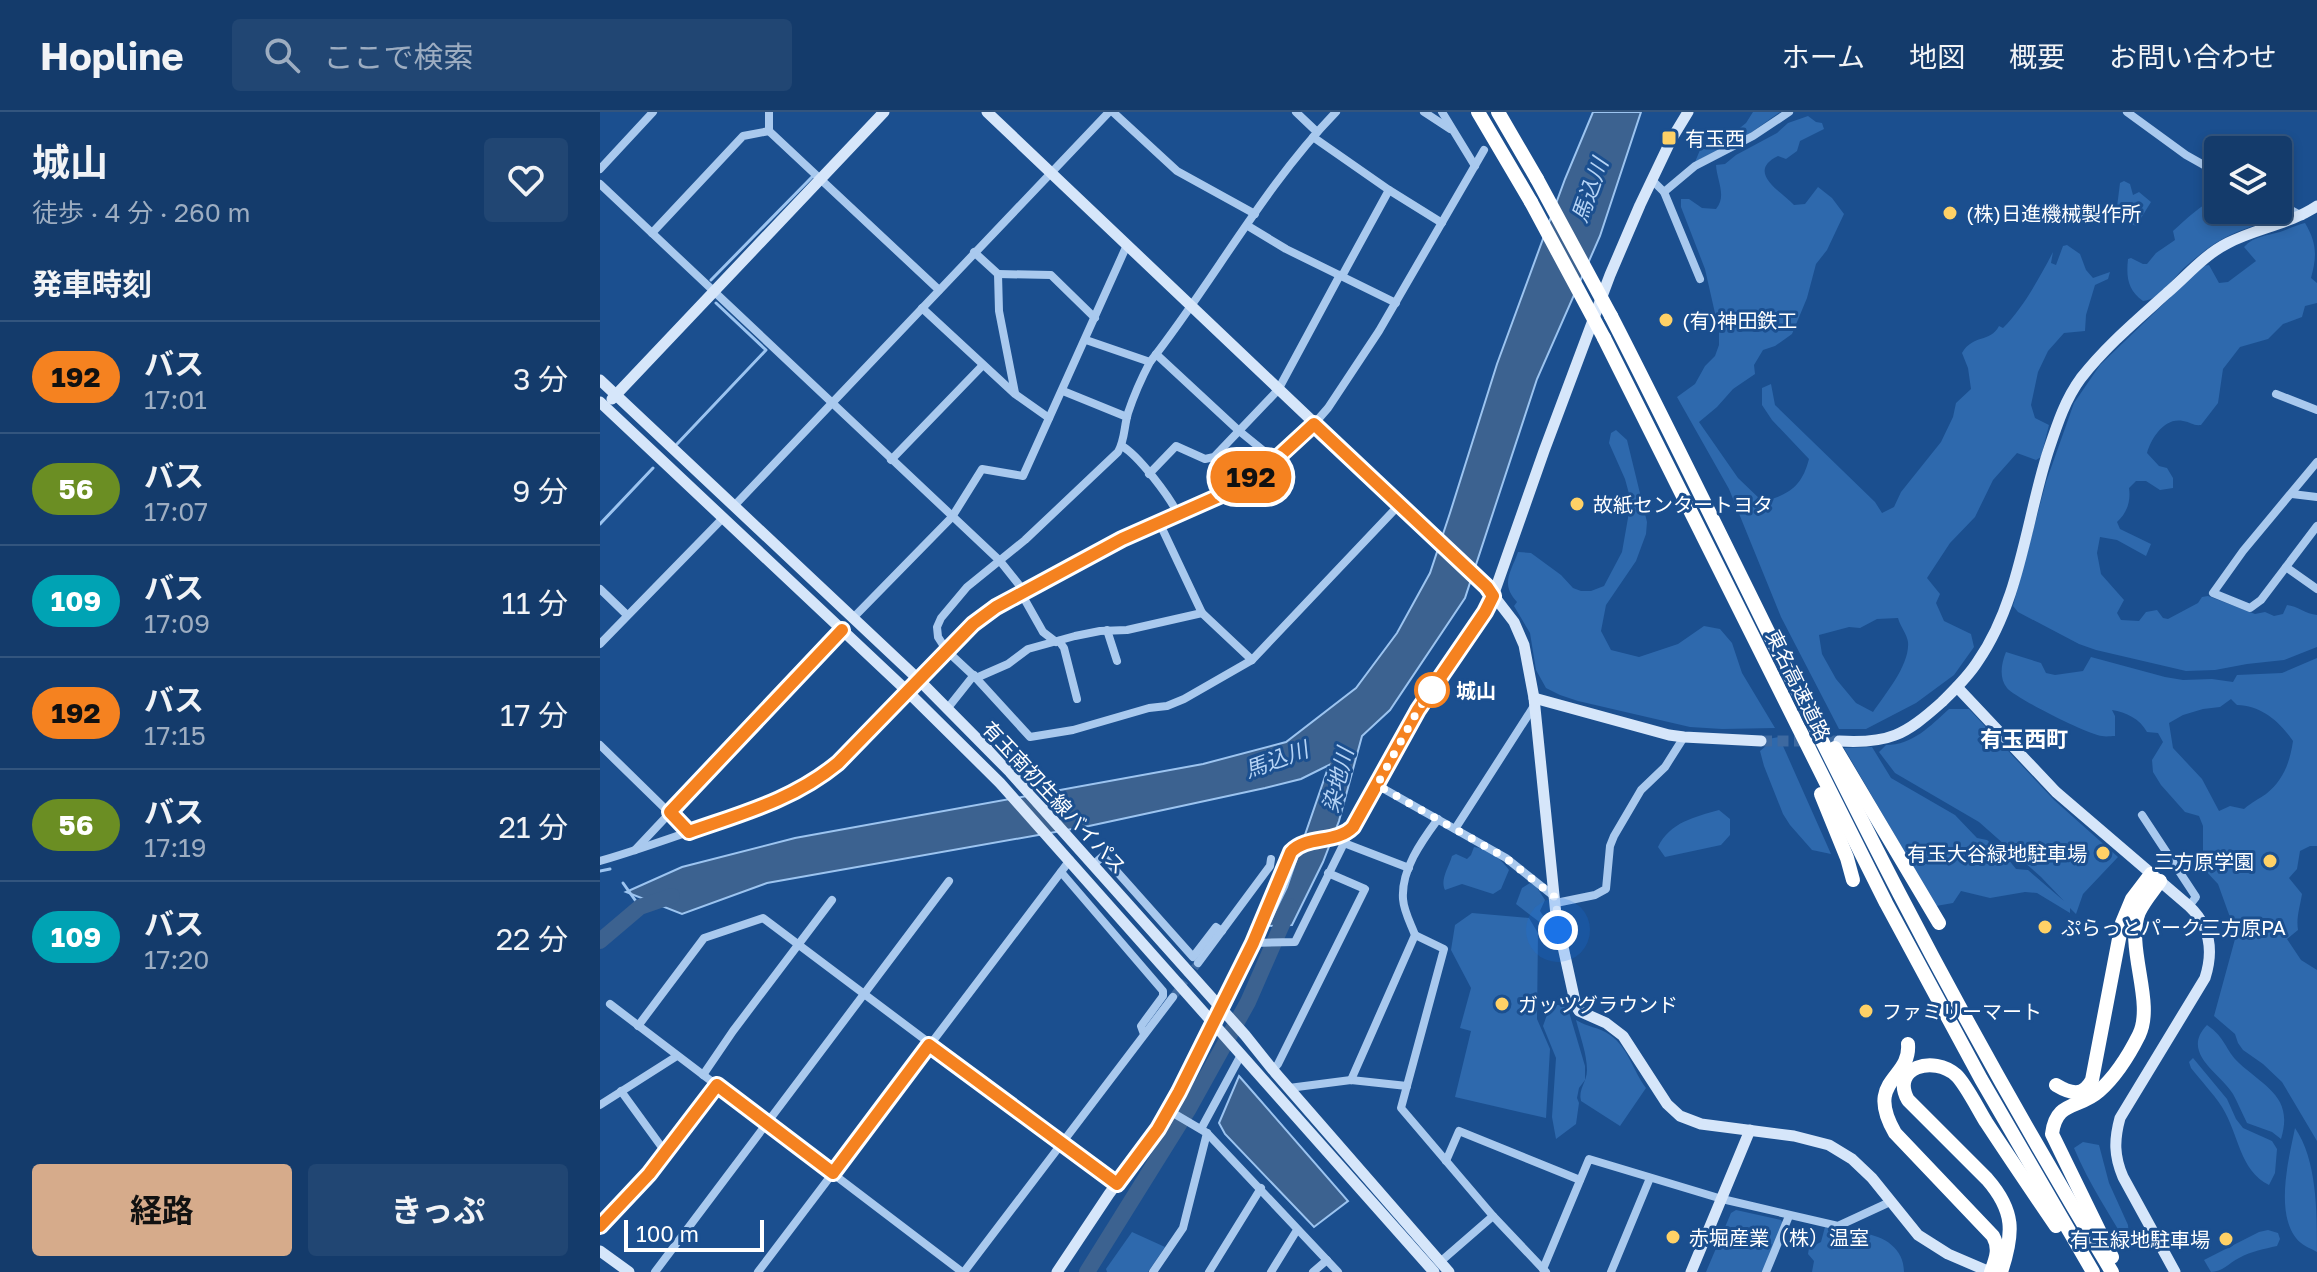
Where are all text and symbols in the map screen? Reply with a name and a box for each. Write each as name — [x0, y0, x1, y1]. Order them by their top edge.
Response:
search box — [232, 19, 792, 91]
text: Hopline — [40, 33, 184, 78]
icon: search — [260, 33, 304, 77]
text: ここで検索 — [324, 39, 474, 75]
text: ホーム — [1782, 40, 1865, 73]
text: 地図 — [1909, 40, 1965, 73]
text: 概要 — [2009, 40, 2065, 73]
text: お問い合わせ — [2109, 40, 2277, 73]
place label: 有玉西 — [1685, 126, 1745, 150]
marker: 有玉西 — [1660, 129, 1678, 147]
map controls — [2204, 136, 2292, 224]
button: layers — [2204, 136, 2292, 224]
button: heart — [484, 138, 568, 222]
text: 城山 — [32, 139, 108, 184]
water label: 馬込川 — [1565, 153, 1614, 226]
text: 徒歩 · 4 分 · 260 m — [32, 197, 250, 228]
place label: (株)日進機械製作所 — [1966, 201, 2141, 225]
marker: (株)日進機械製作所 — [1941, 204, 1959, 222]
text: 発車時刻 — [32, 266, 152, 302]
place label: (有)神田鉄工 — [1682, 308, 1797, 332]
marker: (有)神田鉄工 — [1657, 311, 1675, 329]
text: バス — [144, 346, 204, 382]
text: 192 — [51, 360, 101, 393]
text: 3 分 — [513, 361, 568, 397]
text: 17:01 — [144, 384, 207, 415]
line badge: 192 — [1205, 451, 1297, 503]
text: バス — [144, 458, 204, 494]
text: 192 — [1226, 460, 1276, 493]
text: 56 — [59, 472, 93, 505]
text: 9 分 — [512, 473, 568, 509]
place label: 故紙センタートヨタ — [1593, 492, 1773, 516]
marker: 故紙センタートヨタ — [1568, 495, 1586, 513]
text: 17:07 — [144, 496, 208, 527]
text: バス — [144, 570, 204, 606]
text: 109 — [51, 584, 101, 617]
text: 11 分 — [501, 585, 568, 621]
text: 17:09 — [144, 608, 210, 639]
street label: 東名高速道路 — [1762, 626, 1836, 744]
marker: 城山 — [1415, 673, 1449, 707]
place label: 城山 — [1456, 678, 1496, 702]
text: バス — [144, 682, 204, 718]
text: 192 — [51, 696, 101, 729]
text: 17 分 — [500, 697, 568, 733]
street label: 有玉南初生線バイパス — [978, 716, 1132, 878]
text: 17:15 — [144, 720, 206, 751]
district label: 有玉西町 — [1980, 725, 2068, 752]
water label: 馬込川 — [1240, 734, 1313, 783]
water label: 染地川 — [1316, 743, 1359, 815]
text: バス — [144, 794, 204, 830]
text: 56 — [59, 808, 93, 841]
text: 21 分 — [499, 809, 568, 845]
text: 17:19 — [144, 832, 207, 863]
place label: 有玉大谷緑地駐車場 — [1907, 841, 2087, 865]
marker: 有玉大谷緑地駐車場 — [2094, 844, 2112, 862]
place label: 三方原学園 — [2154, 849, 2254, 873]
marker: 三方原学園 — [2261, 852, 2279, 870]
text: バス — [144, 906, 204, 942]
your location — [1538, 910, 1578, 950]
place label: ぷらっとパーク三方原PA — [2061, 915, 2286, 939]
marker: ぷらっとパーク三方原PA — [2036, 918, 2054, 936]
text: 109 — [51, 920, 101, 953]
text: 22 分 — [496, 921, 568, 957]
text: 17:20 — [144, 944, 209, 975]
place label: ガッツグラウンド — [1518, 992, 1678, 1016]
marker: ガッツグラウンド — [1493, 995, 1511, 1013]
place label: ファミリーマート — [1882, 999, 2042, 1023]
marker: ファミリーマート — [1857, 1002, 1875, 1020]
button: 経路 — [32, 1164, 292, 1256]
button: きっぷ — [308, 1164, 568, 1256]
scale bar — [624, 1216, 764, 1252]
text: 100 m — [636, 1220, 699, 1247]
place label: 赤堀産業（株）温室 — [1689, 1225, 1869, 1249]
place label: 有玉緑地駐車場 — [2070, 1227, 2210, 1251]
marker: 赤堀産業（株）温室 — [1664, 1228, 1682, 1246]
marker: 有玉緑地駐車場 — [2217, 1230, 2235, 1248]

